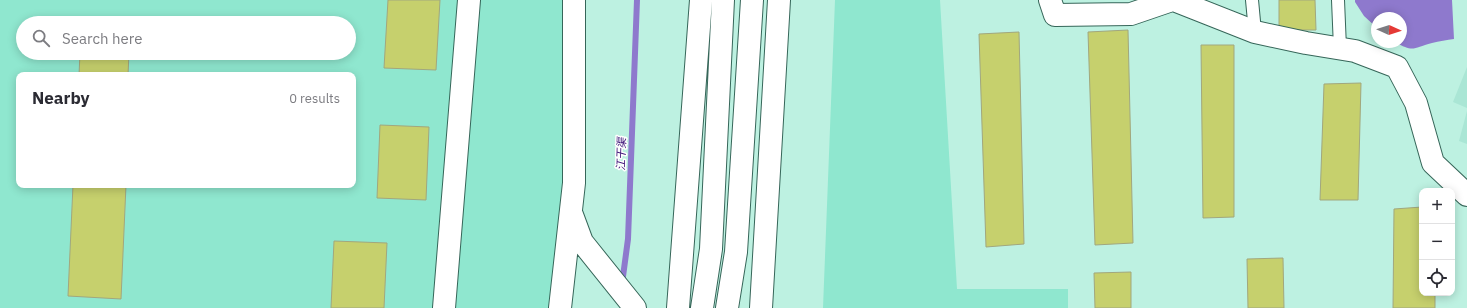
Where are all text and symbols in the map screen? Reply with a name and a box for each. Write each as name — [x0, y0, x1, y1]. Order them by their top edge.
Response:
north arrow — [1371, 12, 1407, 48]
search box — [16, 16, 356, 60]
icon: search — [30, 27, 52, 49]
text: Search here — [62, 29, 142, 48]
text: Nearby — [32, 87, 90, 109]
text: 0 results — [289, 90, 340, 107]
water label: 江干渠 — [613, 135, 629, 171]
map controls — [1419, 188, 1455, 296]
button: + — [1419, 188, 1455, 224]
button: − — [1419, 224, 1455, 260]
button: locate — [1419, 260, 1455, 296]

